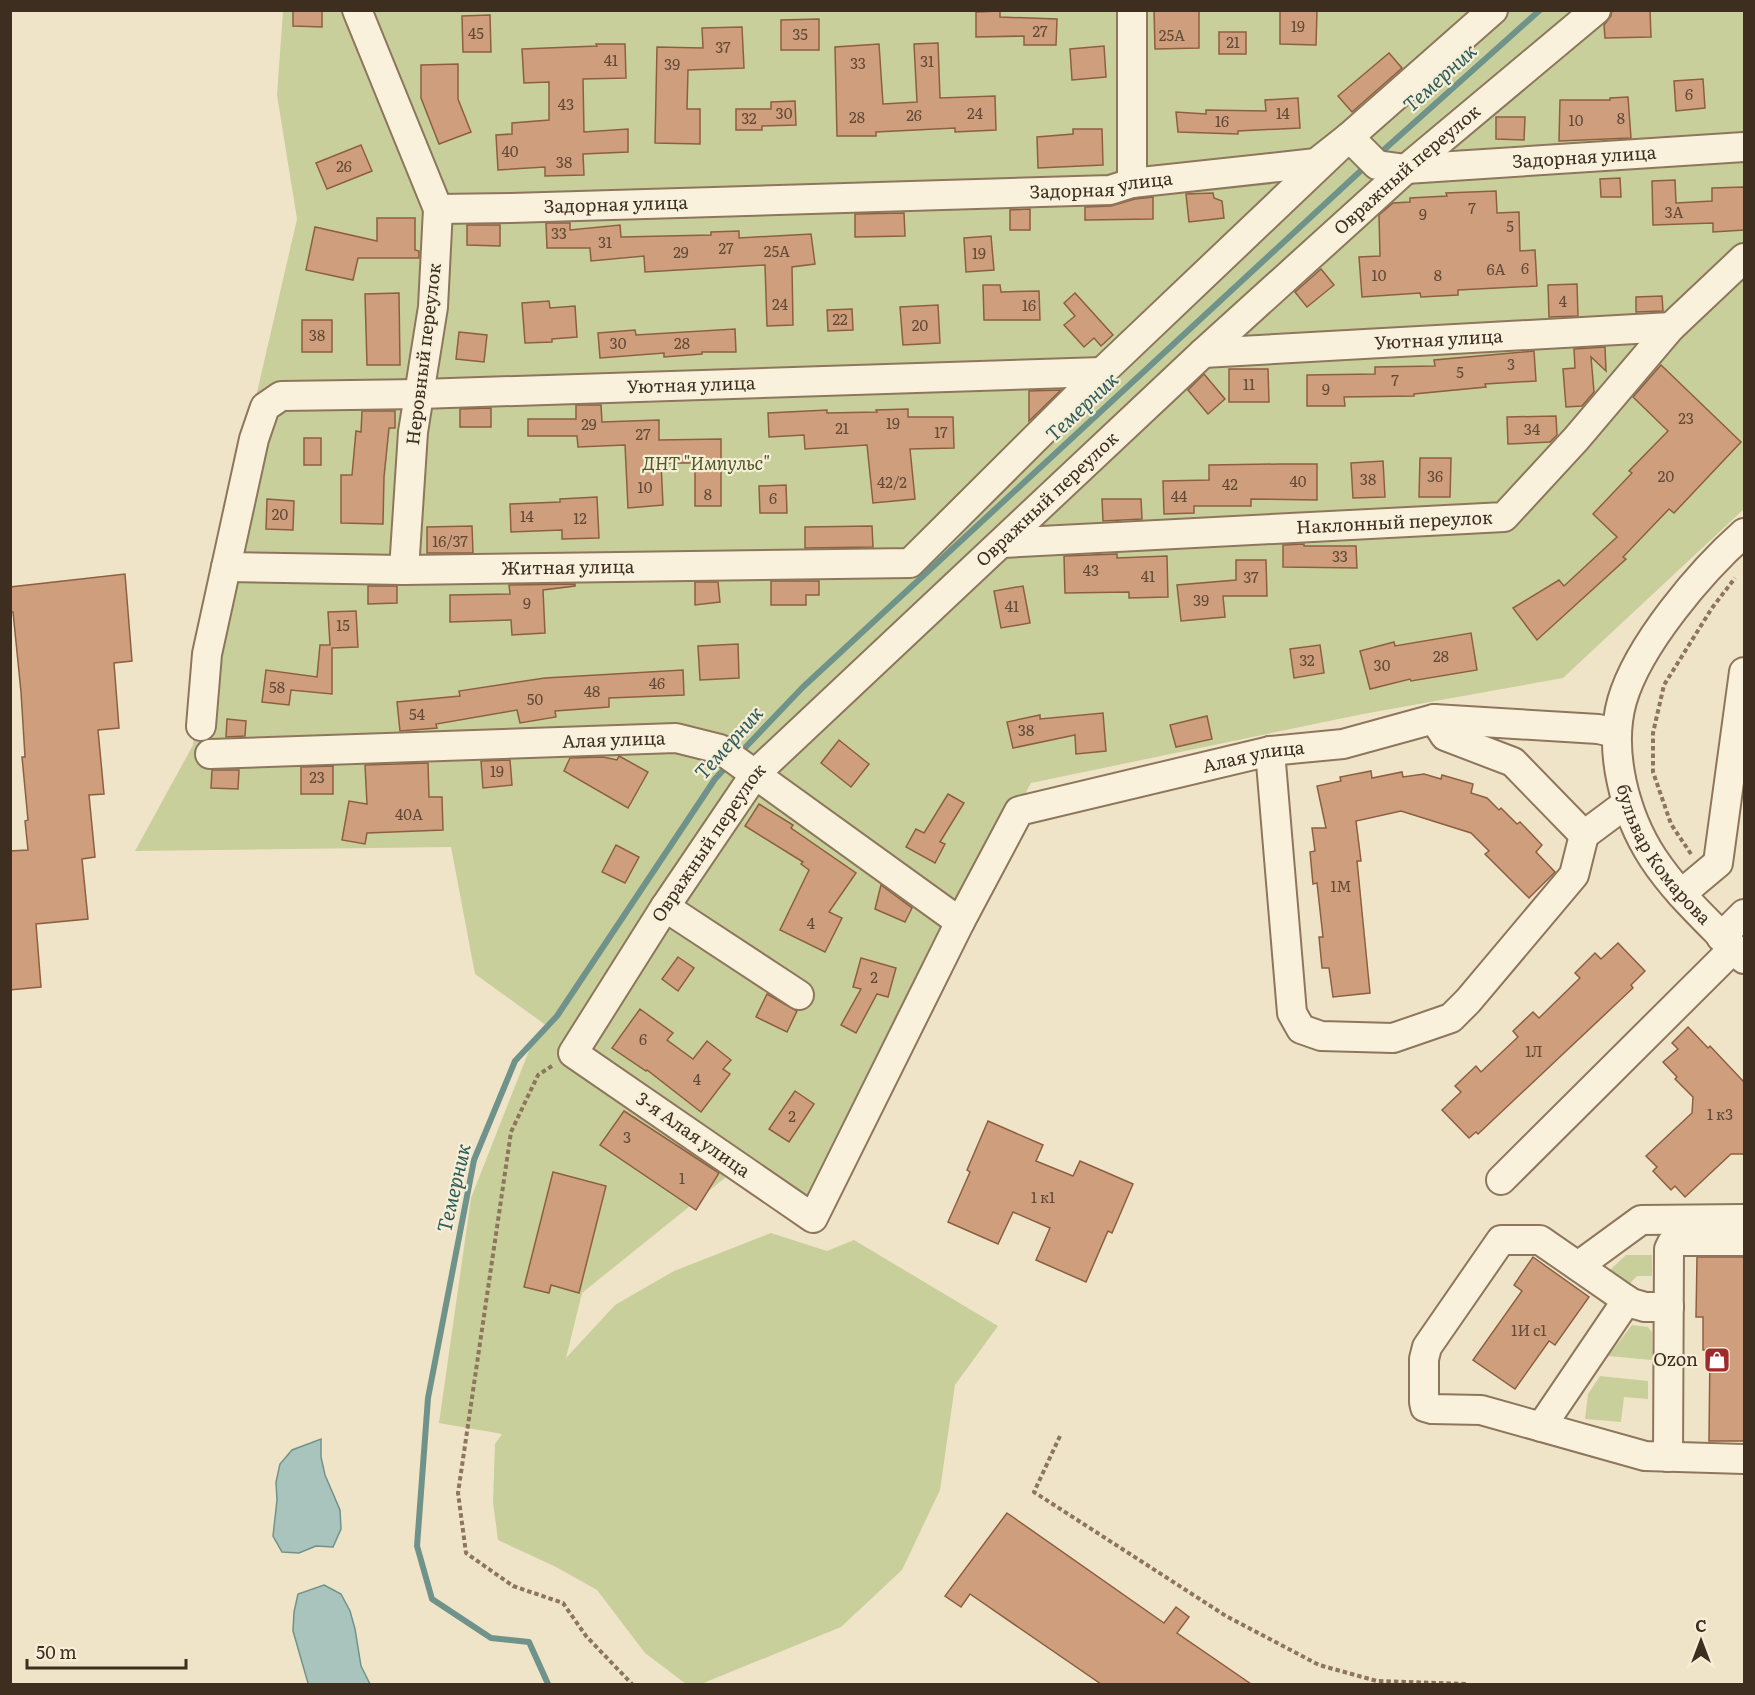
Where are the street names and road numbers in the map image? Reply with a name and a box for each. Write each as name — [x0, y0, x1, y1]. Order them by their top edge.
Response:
street label: Овражный переулок — [1327, 97, 1486, 240]
street label: Задорная улица — [1511, 138, 1657, 174]
street label: Задорная улица — [1029, 164, 1174, 204]
street label: Задорная улица — [543, 188, 689, 219]
street label: Неровный переулок — [398, 261, 447, 446]
street label: Уютная улица — [1374, 321, 1504, 355]
street label: Уютная улица — [626, 368, 756, 399]
street label: Овражный переулок — [969, 424, 1124, 572]
street label: Наклонный переулок — [1296, 503, 1494, 540]
street label: Житная улица — [501, 552, 635, 581]
street label: Алая улица — [561, 723, 666, 754]
street label: Алая улица — [1199, 733, 1306, 779]
street label: Овражный переулок — [644, 756, 771, 927]
street label: бульвар Комарова — [1611, 781, 1718, 930]
street label: 3-я Алая улица — [631, 1084, 757, 1183]

